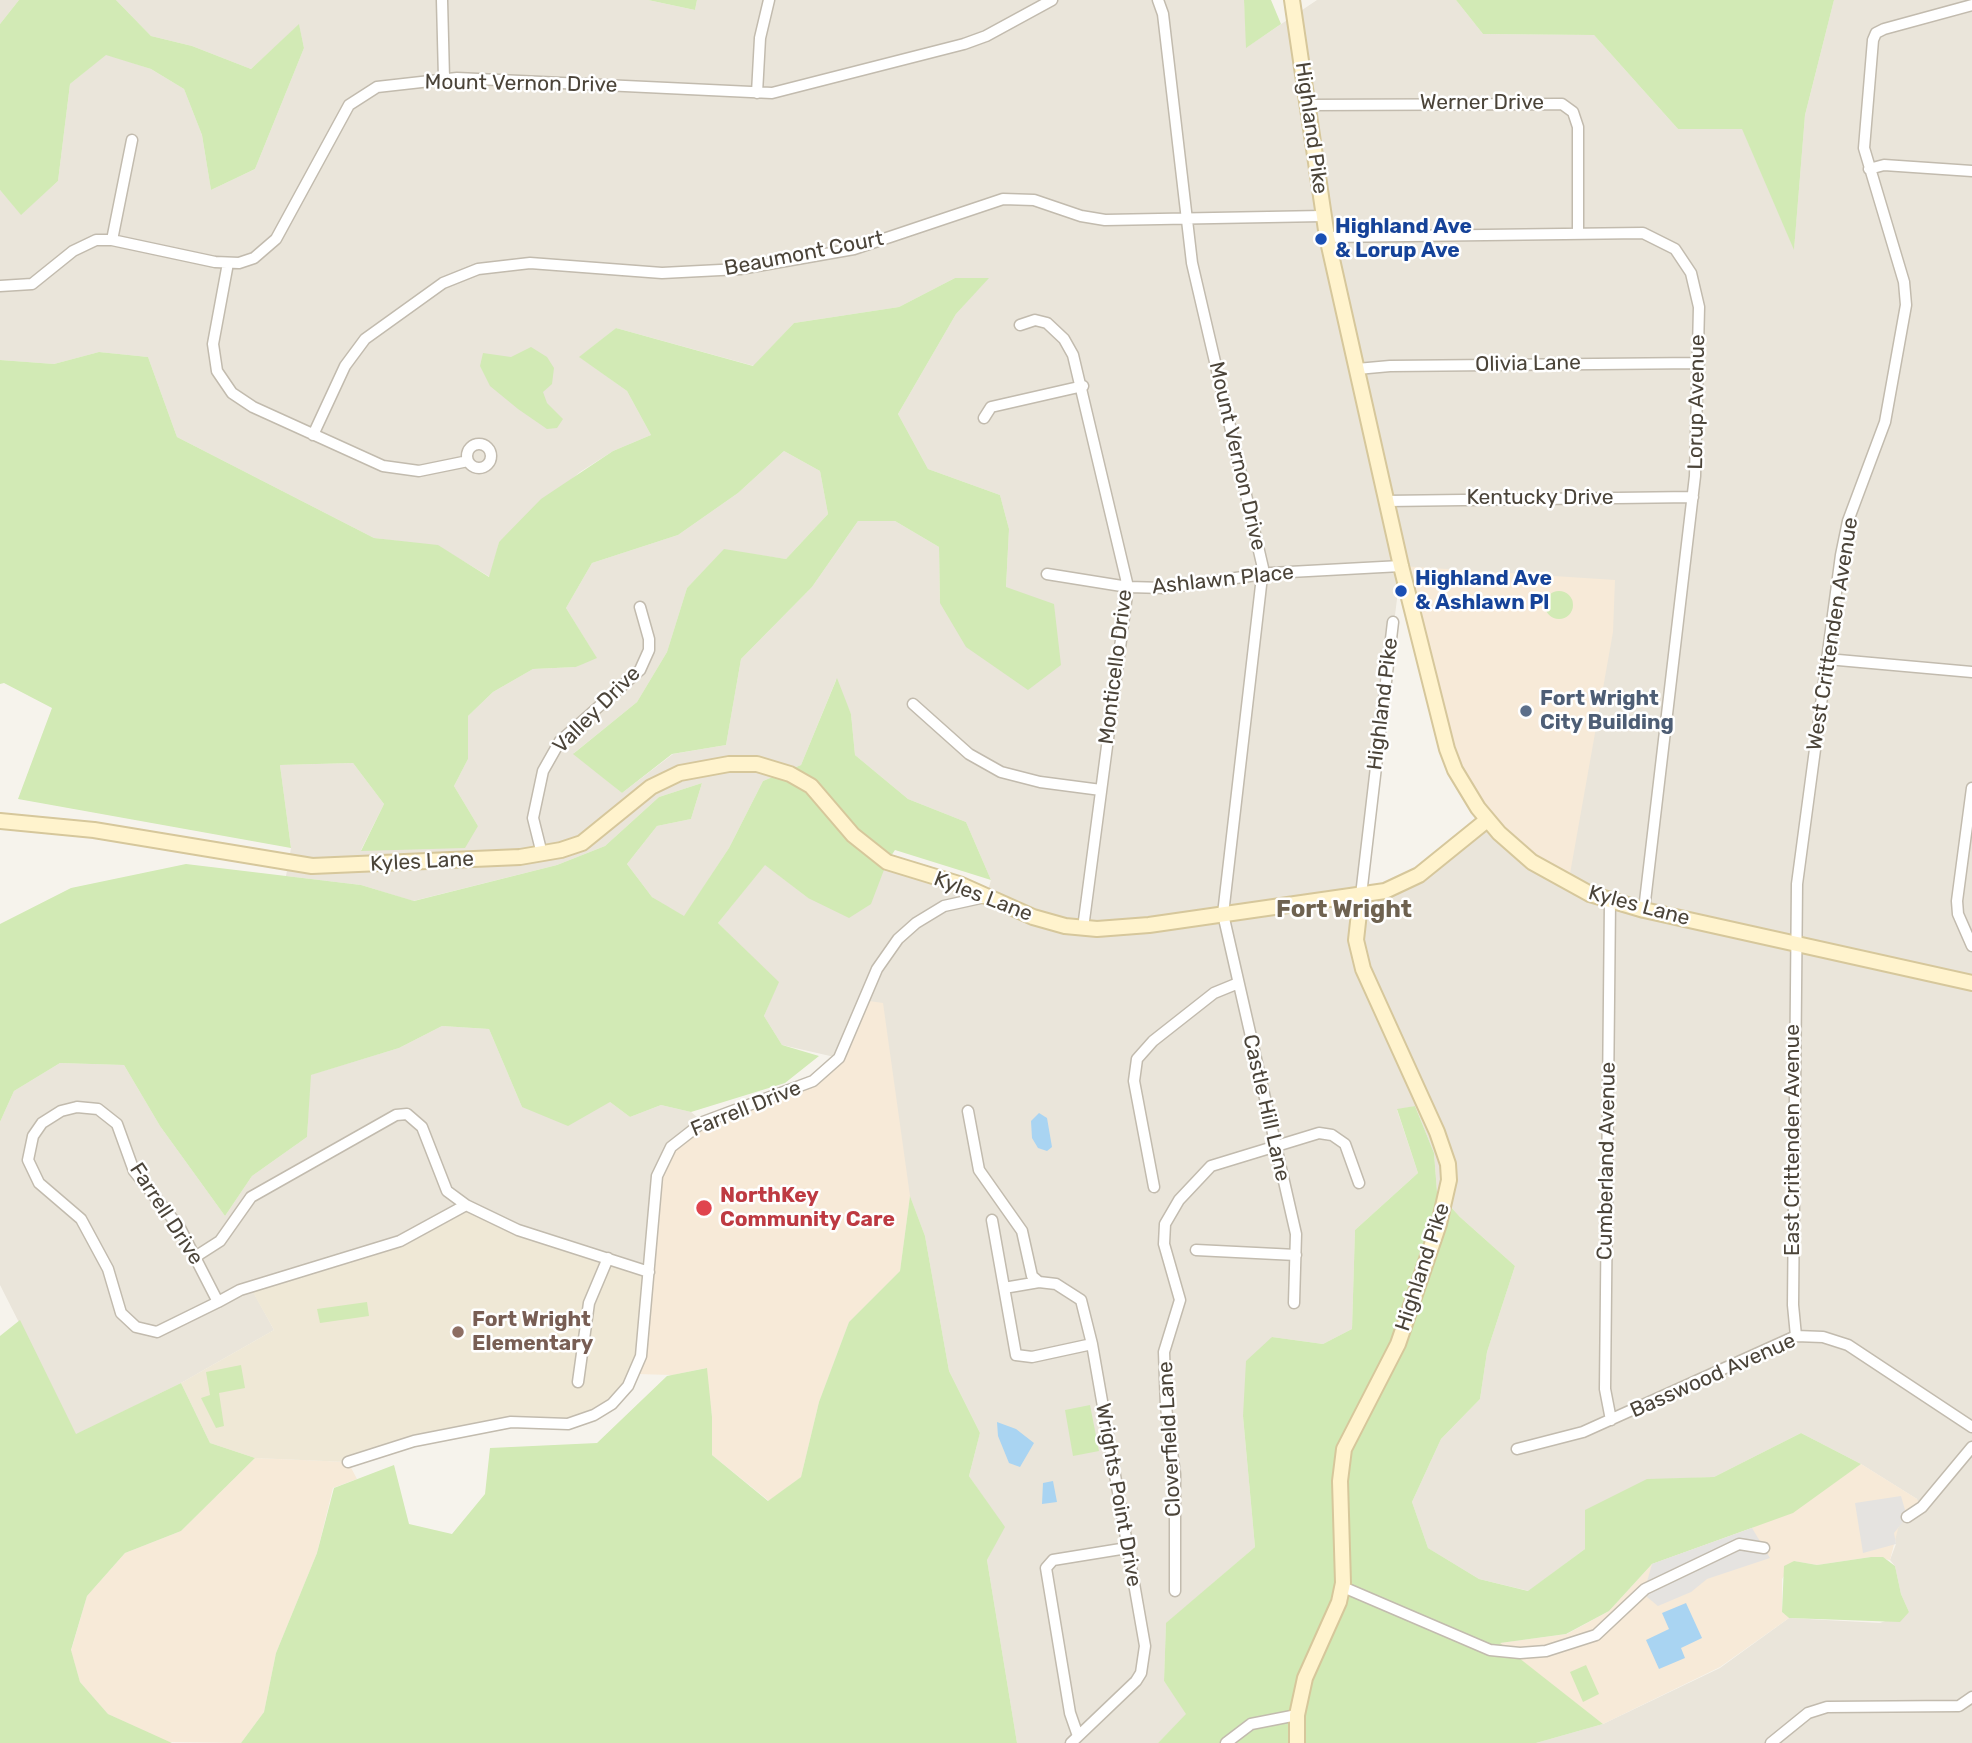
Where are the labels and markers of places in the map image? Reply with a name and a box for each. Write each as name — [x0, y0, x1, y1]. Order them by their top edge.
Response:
place label: Highland Ave & Lorup Ave — [1335, 214, 1472, 264]
marker: Highland Ave & Lorup Ave — [1313, 231, 1329, 247]
place label: Highland Ave & Ashlawn Pl — [1415, 566, 1552, 616]
marker: Highland Ave & Ashlawn Pl — [1393, 583, 1409, 599]
place label: Fort Wright City Building — [1540, 686, 1674, 736]
marker: Fort Wright City Building — [1518, 703, 1534, 719]
place label: NorthKey Community Care — [720, 1183, 895, 1233]
marker: NorthKey Community Care — [694, 1198, 714, 1218]
place label: Fort Wright Elementary — [472, 1307, 593, 1357]
marker: Fort Wright Elementary — [450, 1324, 466, 1340]

